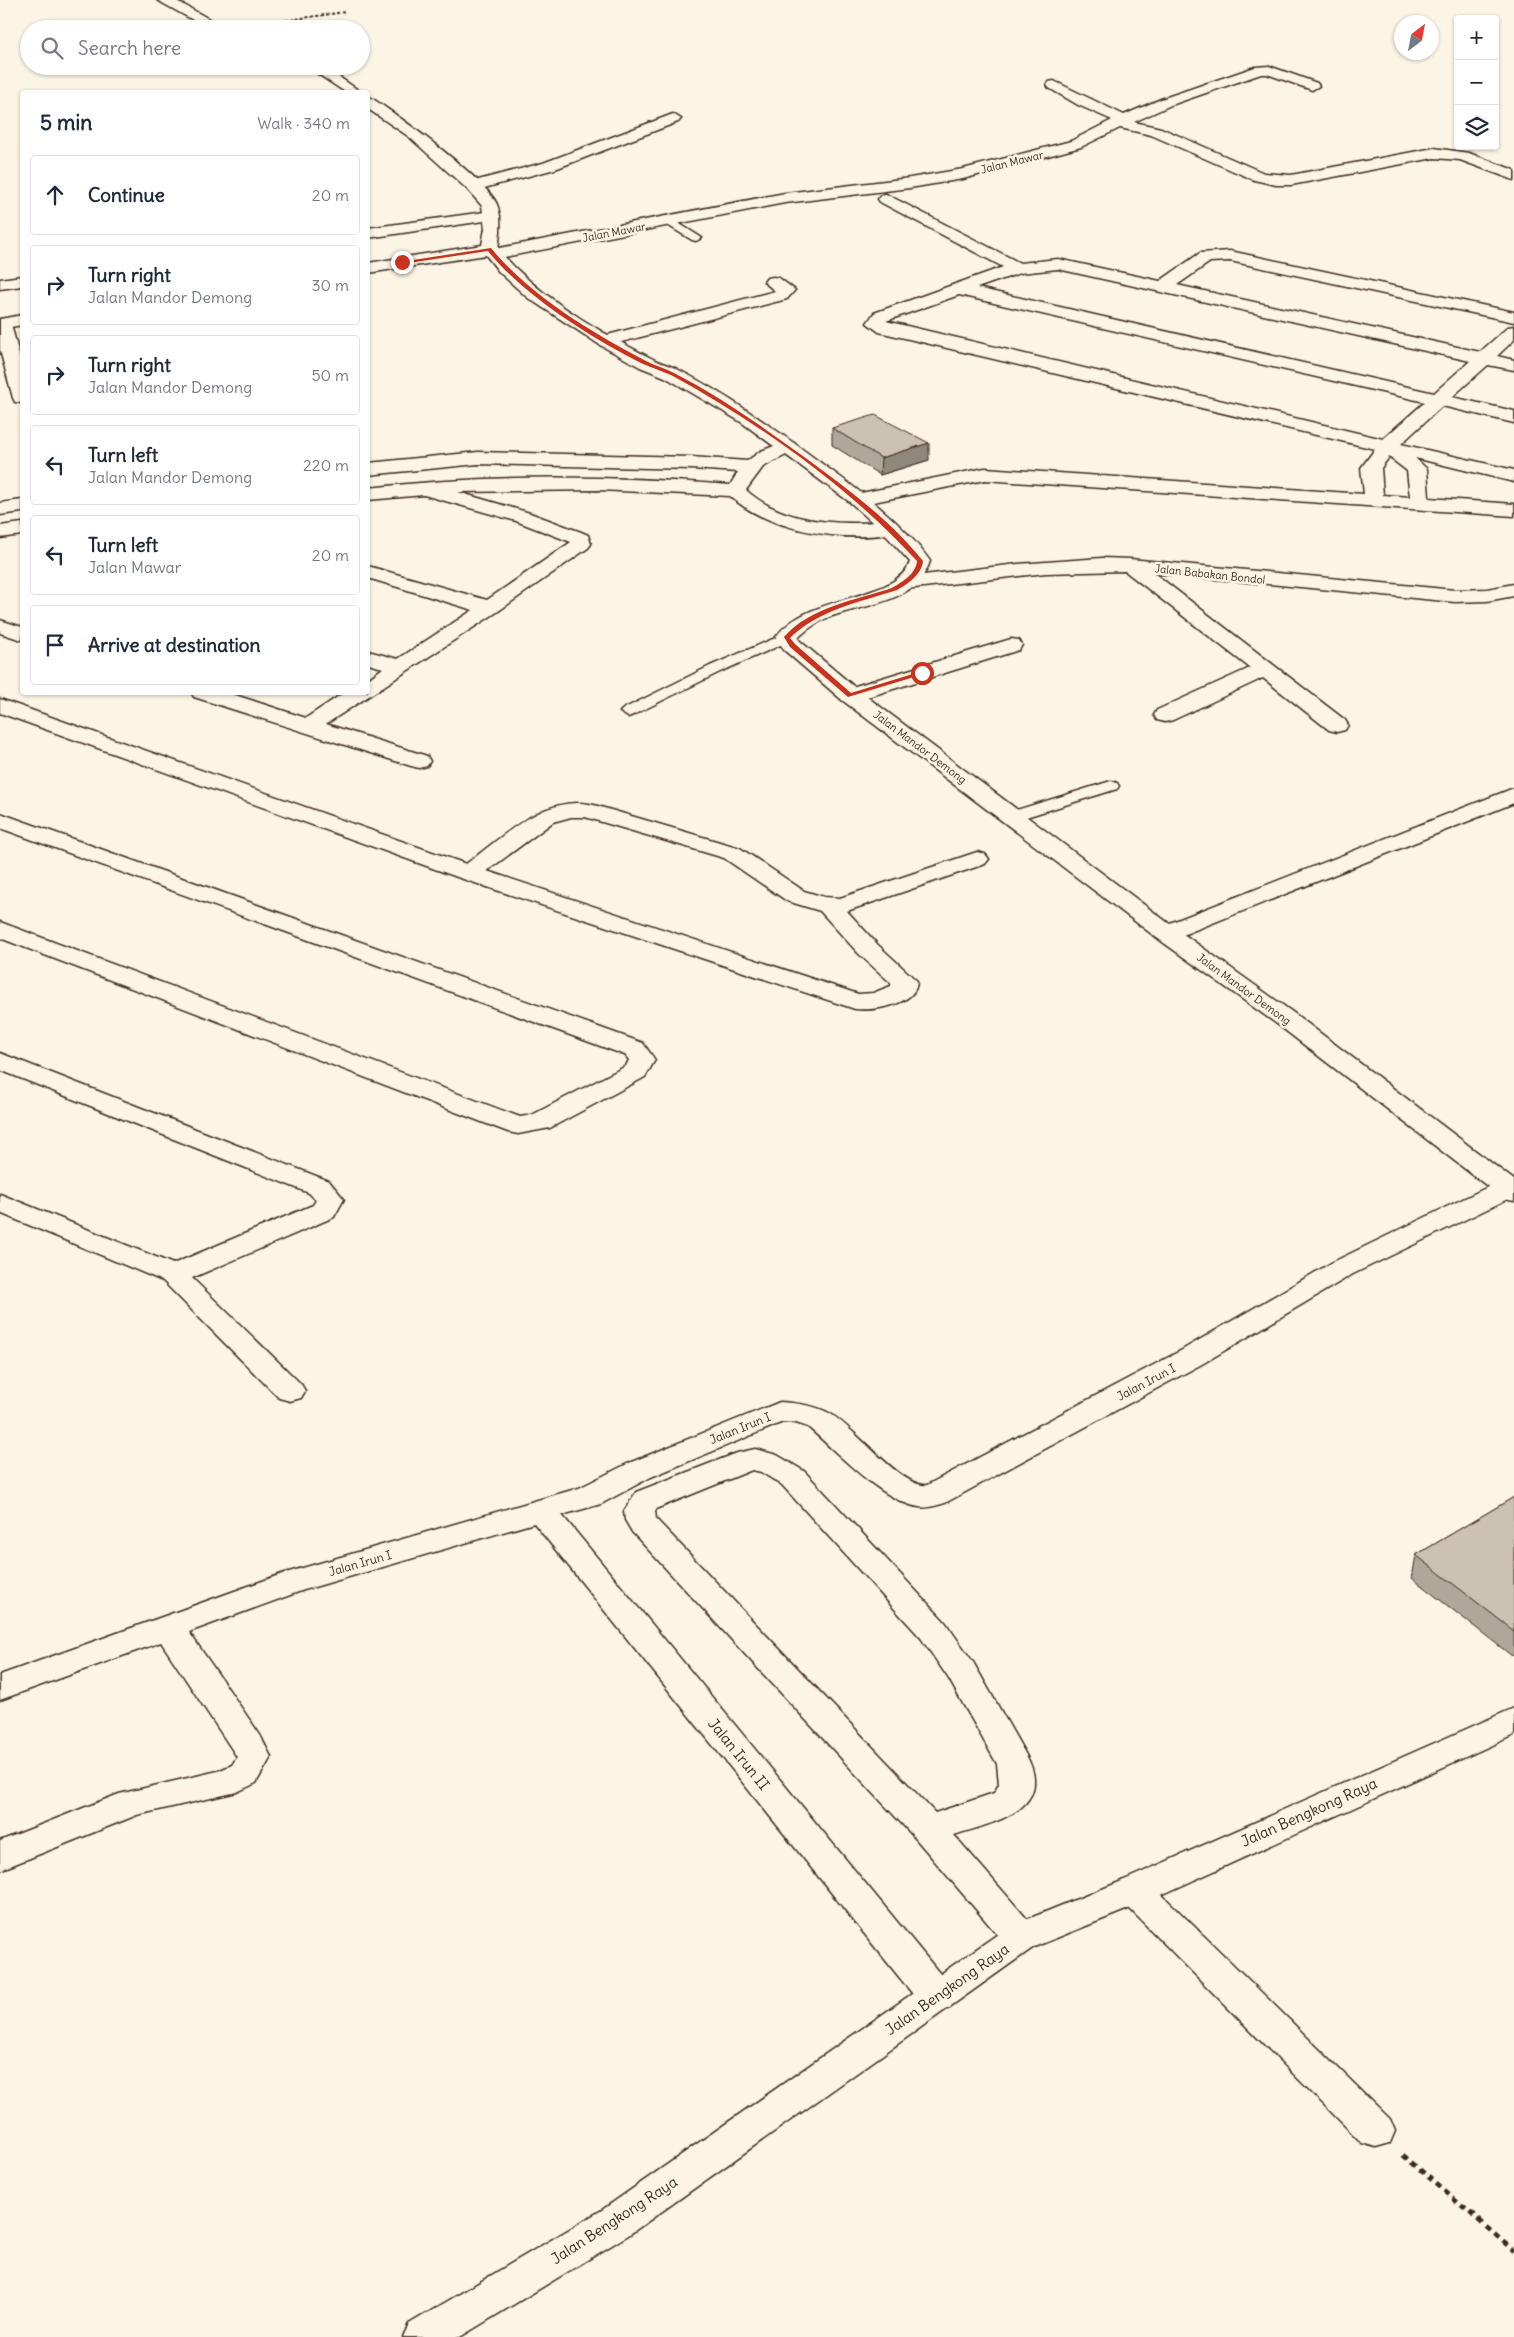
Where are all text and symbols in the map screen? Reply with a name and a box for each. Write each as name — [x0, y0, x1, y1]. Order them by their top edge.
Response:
north arrow — [1394, 15, 1439, 60]
map controls — [1454, 15, 1499, 150]
button: + — [1454, 15, 1499, 60]
search box — [20, 20, 370, 75]
icon: search — [38, 34, 66, 62]
text: Search here — [78, 36, 181, 60]
button: − — [1454, 60, 1499, 105]
button: layers — [1454, 105, 1499, 150]
text: 5 min — [40, 109, 92, 136]
text: Walk · 340 m — [257, 113, 350, 133]
street label: Jalan Mawar — [979, 147, 1045, 177]
icon: ahead — [41, 181, 69, 209]
text: Continue — [88, 183, 165, 207]
text: 20 m — [312, 185, 349, 205]
street label: Jalan Mawar — [581, 219, 647, 245]
route end — [391, 251, 414, 274]
text: Turn right — [88, 263, 171, 287]
icon: right — [41, 271, 69, 299]
text: 30 m — [312, 275, 349, 295]
text: Jalan Mandor Demong — [88, 287, 252, 307]
text: Turn right — [88, 353, 171, 377]
icon: right — [41, 361, 69, 389]
text: 50 m — [311, 365, 349, 385]
text: Jalan Mandor Demong — [88, 377, 252, 397]
text: Turn left — [88, 443, 158, 467]
icon: left — [41, 451, 69, 479]
text: 220 m — [303, 455, 349, 475]
text: Jalan Mandor Demong — [88, 467, 252, 487]
text: Turn left — [88, 533, 158, 557]
icon: left — [41, 541, 69, 569]
text: 20 m — [312, 545, 349, 565]
text: Jalan Mawar — [88, 557, 181, 577]
street label: Jalan Babakan Bondol — [1154, 561, 1266, 587]
icon: arrive — [41, 631, 69, 659]
text: Arrive at destination — [88, 633, 261, 657]
route start — [911, 662, 934, 685]
street label: Jalan Mandor Demong — [871, 707, 969, 787]
street label: Jalan Mandor Demong — [1194, 950, 1294, 1028]
street label: Jalan Irun I — [1114, 1360, 1178, 1404]
street label: Jalan Irun I — [707, 1409, 773, 1447]
street label: Jalan Irun I — [327, 1547, 393, 1579]
street label: Jalan Irun II — [704, 1714, 774, 1794]
street label: Jalan Bengkong Raya — [1238, 1773, 1380, 1851]
street label: Jalan Bengkong Raya — [881, 1939, 1013, 2039]
street label: Jalan Bengkong Raya — [547, 2172, 681, 2268]

